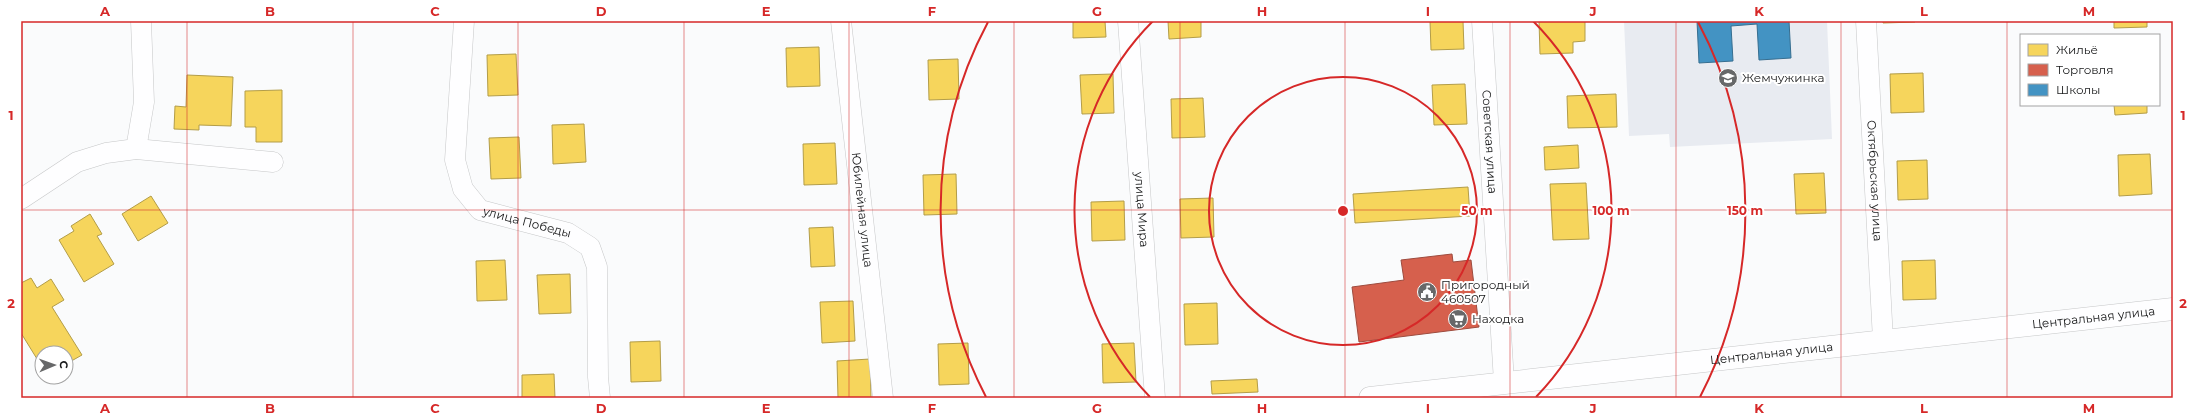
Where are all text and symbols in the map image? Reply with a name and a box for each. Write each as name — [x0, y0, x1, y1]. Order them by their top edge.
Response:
text: A — [99, 3, 111, 19]
text: B — [265, 3, 275, 19]
text: C — [430, 3, 440, 19]
text: D — [596, 3, 607, 19]
text: E — [762, 3, 771, 19]
text: F — [928, 3, 936, 19]
text: G — [1092, 3, 1102, 19]
text: H — [1257, 3, 1267, 19]
text: I — [1426, 3, 1430, 19]
text: J — [1588, 3, 1597, 19]
text: K — [1754, 3, 1764, 19]
text: L — [1920, 3, 1928, 19]
text: M — [2083, 3, 2095, 19]
legend — [2020, 34, 2160, 106]
text: Жильё — [2056, 42, 2098, 57]
text: Торговля — [2056, 62, 2113, 77]
school or university icon: Жемчужинка — [1717, 67, 1739, 89]
place label: Жемчужинка — [1742, 70, 1824, 85]
text: Школы — [2056, 82, 2101, 97]
street label: Советская улица — [1479, 89, 1501, 194]
text: 1 — [8, 107, 14, 123]
text: 1 — [2180, 107, 2186, 123]
street label: Октябрьская улица — [1864, 120, 1886, 242]
street label: Юбилейная улица — [849, 151, 876, 268]
street label: улица Мира — [1132, 170, 1152, 248]
street label: улица Победы — [480, 203, 573, 241]
text: 50 m — [1461, 203, 1493, 218]
text: 100 m — [1593, 203, 1629, 218]
text: 150 m — [1727, 203, 1763, 218]
centre of rings — [1336, 204, 1350, 218]
place label: Пригородный 460507 — [1441, 277, 1530, 306]
public building icon: Пригородный 460507 — [1416, 281, 1438, 303]
text: 2 — [7, 295, 15, 311]
text: 2 — [2179, 295, 2187, 311]
street label: Центральная улица — [2031, 303, 2156, 332]
supermarket icon: Находка — [1447, 308, 1469, 330]
place label: Находка — [1472, 311, 1524, 326]
street label: Центральная улица — [1709, 339, 1834, 367]
north arrow — [34, 345, 74, 385]
text: С — [57, 360, 71, 369]
text: A — [99, 400, 111, 416]
text: B — [265, 400, 275, 416]
text: C — [430, 400, 440, 416]
text: D — [596, 400, 607, 416]
text: E — [762, 400, 771, 416]
text: F — [928, 400, 936, 416]
text: G — [1092, 400, 1102, 416]
text: H — [1257, 400, 1267, 416]
text: I — [1426, 400, 1430, 416]
text: J — [1588, 400, 1597, 416]
text: K — [1754, 400, 1764, 416]
text: L — [1920, 400, 1928, 416]
text: M — [2083, 400, 2095, 416]

